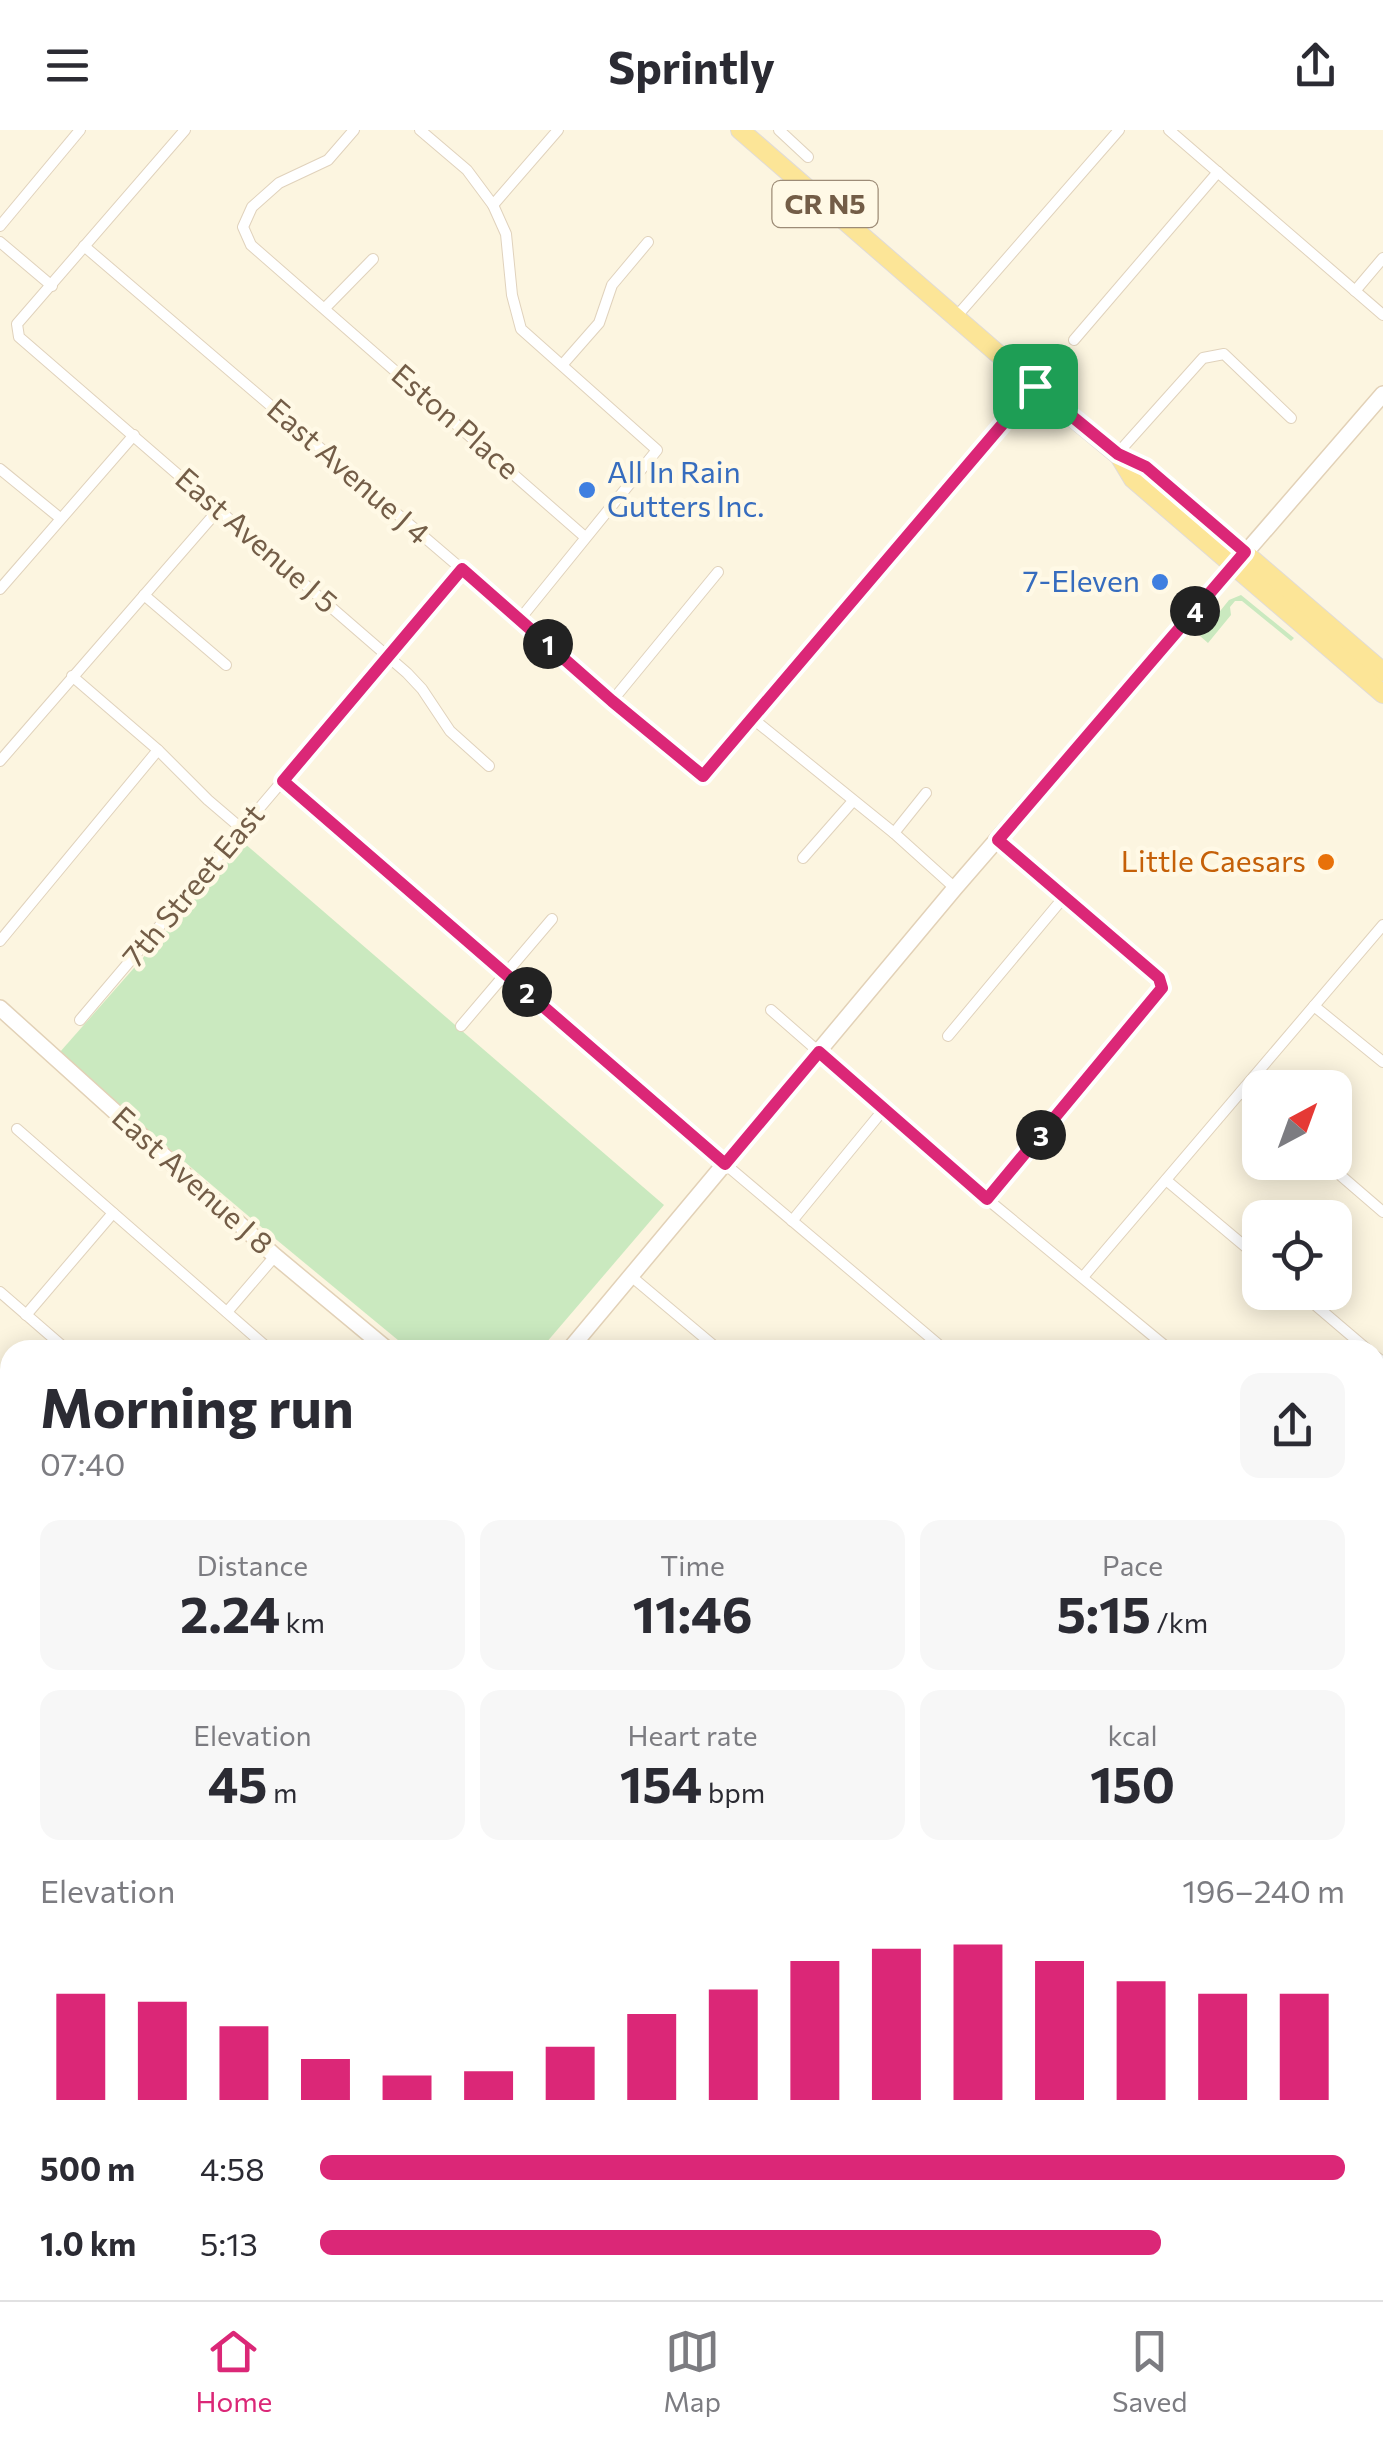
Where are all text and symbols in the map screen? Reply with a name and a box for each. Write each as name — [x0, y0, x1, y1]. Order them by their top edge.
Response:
icon: menu — [40, 38, 95, 93]
text: Sprintly — [608, 38, 775, 93]
icon: share — [1288, 38, 1343, 93]
road number: CR N5 — [772, 181, 878, 227]
pin — [993, 344, 1078, 429]
street label: Eston Place — [385, 355, 528, 486]
icon: arrive — [1008, 359, 1063, 414]
street label: East Avenue J 4 — [261, 389, 439, 551]
place label: All In Rain Gutters Inc. — [607, 452, 764, 523]
street label: East Avenue J 5 — [169, 459, 346, 620]
marker: All In Rain Gutters Inc. — [576, 479, 598, 501]
place label: 7-Eleven — [1023, 561, 1140, 598]
marker: 7-Eleven — [1149, 571, 1171, 593]
pin: 4 — [1170, 586, 1220, 636]
text: 4 — [1186, 594, 1204, 628]
pin: 1 — [523, 619, 573, 669]
text: 1 — [542, 627, 554, 661]
street label: 7th Street East — [113, 796, 271, 973]
place label: Little Caesars — [1121, 841, 1306, 878]
marker: Little Caesars — [1315, 851, 1337, 873]
pin: 2 — [502, 967, 552, 1017]
text: 2 — [519, 975, 535, 1009]
north arrow — [1242, 1070, 1352, 1180]
map controls — [1242, 1070, 1352, 1310]
street label: East Avenue J 8 — [106, 1097, 282, 1261]
pin: 3 — [1016, 1110, 1066, 1160]
text: 3 — [1033, 1118, 1049, 1152]
button: locate — [1242, 1200, 1352, 1310]
text: Morning run — [40, 1372, 354, 1439]
button: share — [1240, 1373, 1345, 1478]
text: 07:40 — [40, 1443, 125, 1483]
text: Distance — [197, 1548, 308, 1582]
text: Time — [660, 1548, 725, 1582]
text: Pace — [1102, 1548, 1163, 1582]
text: 2.24 — [180, 1582, 280, 1643]
text: 11:46 — [632, 1582, 753, 1643]
text: 5:15 — [1057, 1582, 1151, 1643]
text: km — [280, 1605, 325, 1639]
text: /km — [1151, 1605, 1208, 1639]
text: Elevation — [193, 1718, 312, 1752]
text: Heart rate — [627, 1718, 758, 1752]
text: kcal — [1107, 1718, 1158, 1752]
text: 45 — [208, 1752, 268, 1813]
text: 154 — [620, 1752, 702, 1813]
text: 150 — [1090, 1752, 1175, 1813]
text: m — [268, 1775, 297, 1809]
text: bpm — [702, 1775, 765, 1809]
text: Elevation — [40, 1870, 175, 1910]
text: 196–240 m — [1182, 1870, 1345, 1910]
text: 500 m — [40, 2148, 135, 2188]
text: 4:58 — [200, 2148, 265, 2188]
text: 1.0 km — [40, 2223, 136, 2263]
text: 5:13 — [200, 2223, 258, 2263]
tab: Home — [195, 2324, 272, 2418]
tab: Map — [663, 2324, 721, 2418]
tab: Saved — [1112, 2324, 1188, 2418]

